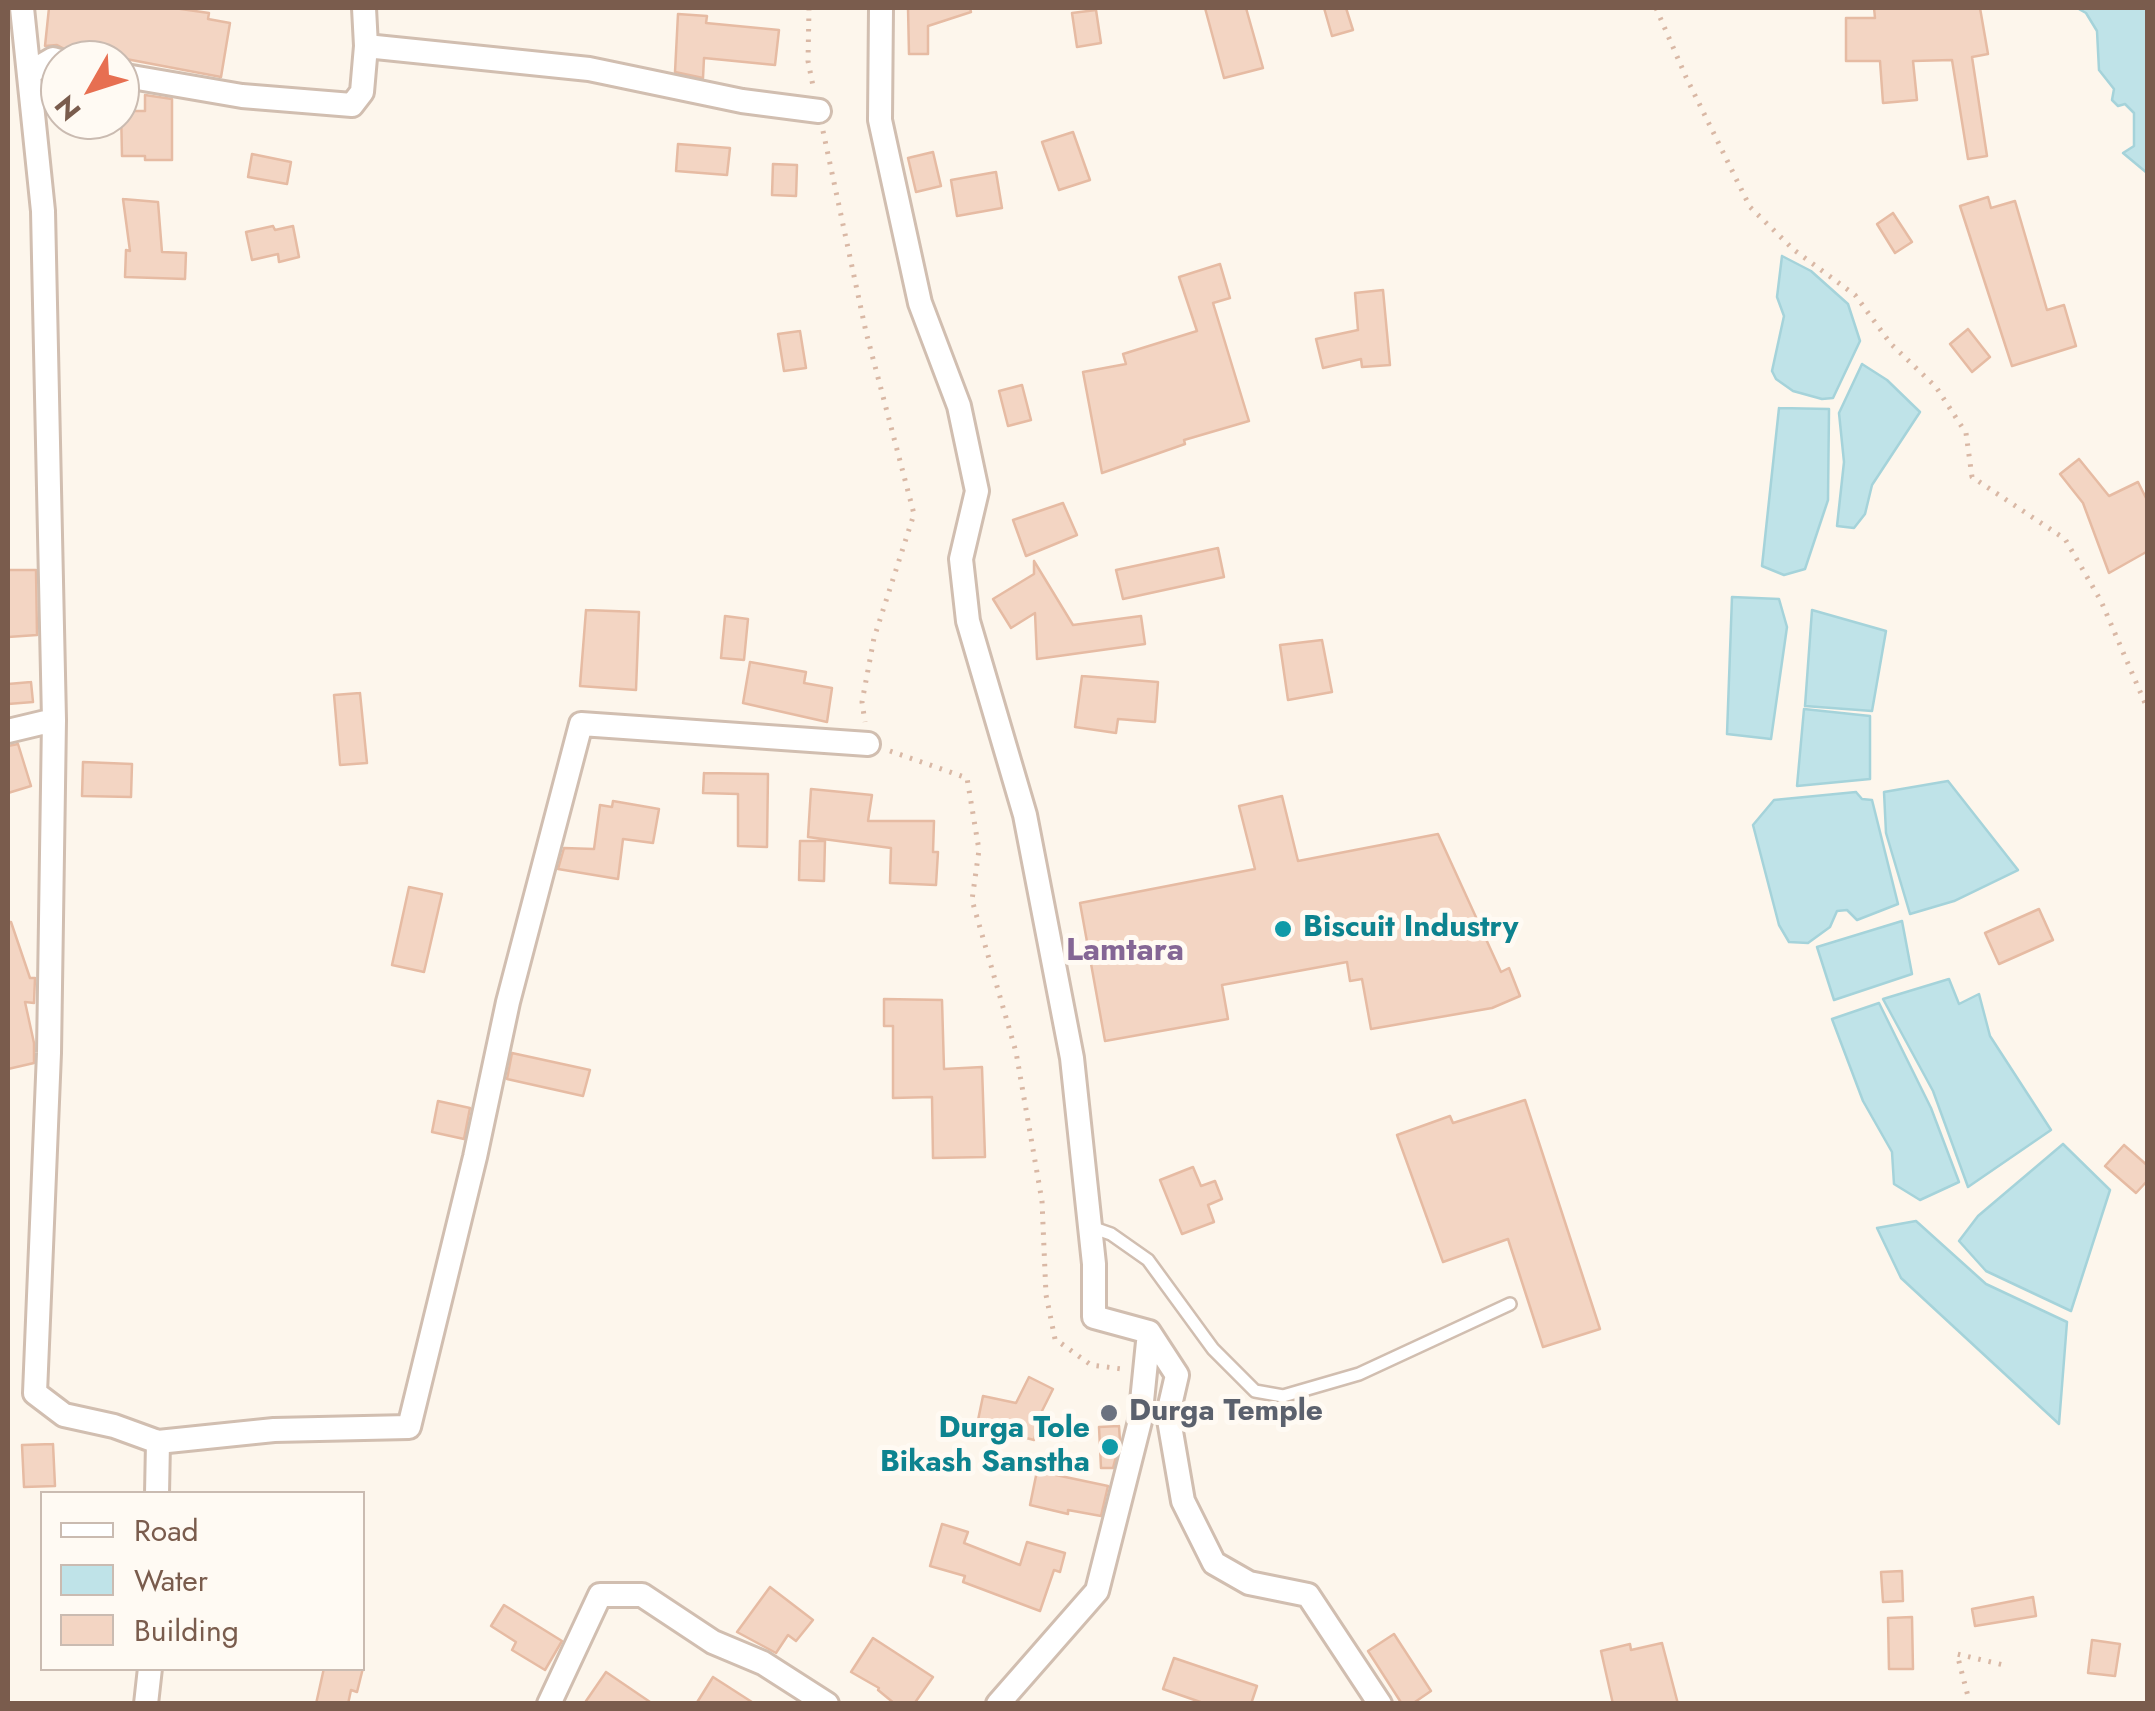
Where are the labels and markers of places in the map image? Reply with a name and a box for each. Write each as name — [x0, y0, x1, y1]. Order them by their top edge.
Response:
place label: Biscuit Industry — [1303, 911, 1518, 947]
marker: Biscuit Industry — [1272, 918, 1294, 940]
place label: Durga Temple — [1129, 1395, 1323, 1431]
marker: Durga Temple — [1098, 1402, 1120, 1424]
place label: Durga Tole Bikash Sanstha — [880, 1412, 1090, 1482]
marker: Durga Tole Bikash Sanstha — [1099, 1436, 1121, 1458]

